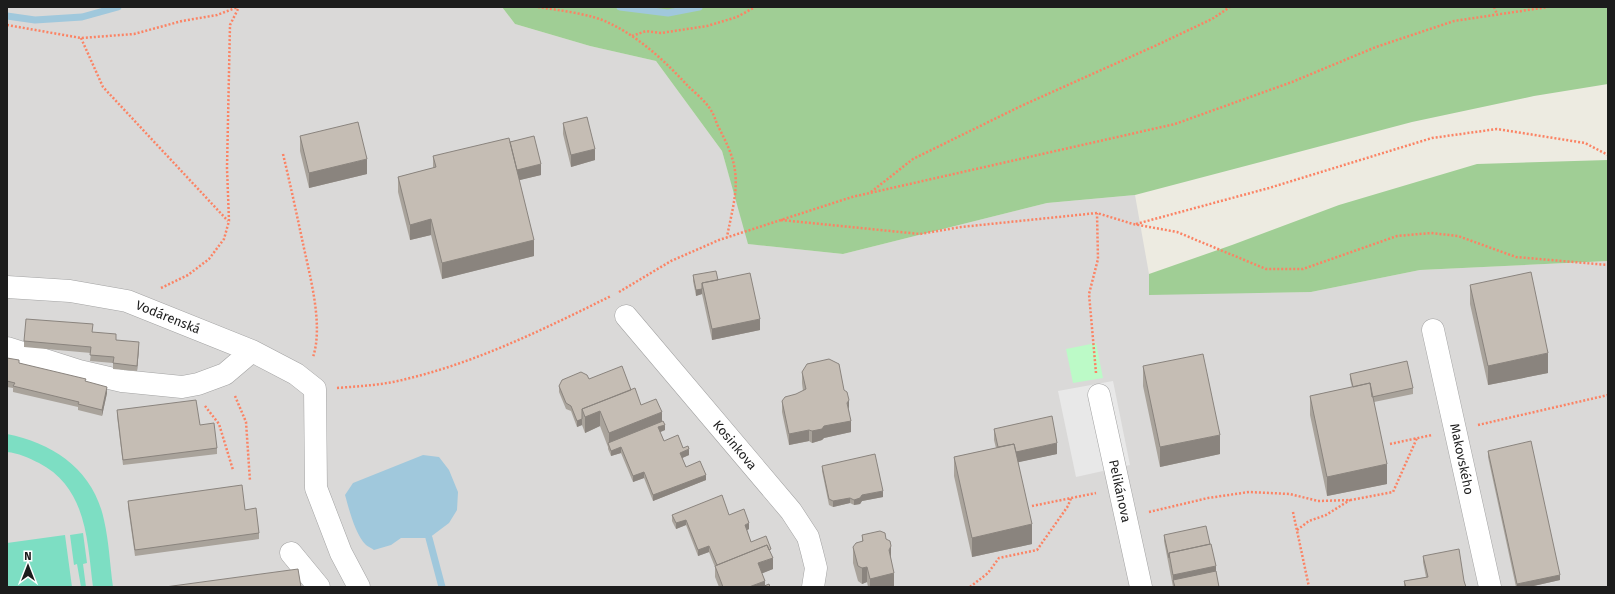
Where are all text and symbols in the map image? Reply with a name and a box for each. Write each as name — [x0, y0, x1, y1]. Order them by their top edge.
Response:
street label: Vodárenská — [134, 297, 202, 337]
street label: Kosinkova — [710, 417, 760, 473]
street label: Makovského — [1447, 422, 1477, 496]
street label: Pelikánova — [1106, 458, 1134, 524]
north arrow — [8, 546, 48, 586]
text: N — [24, 550, 32, 563]

